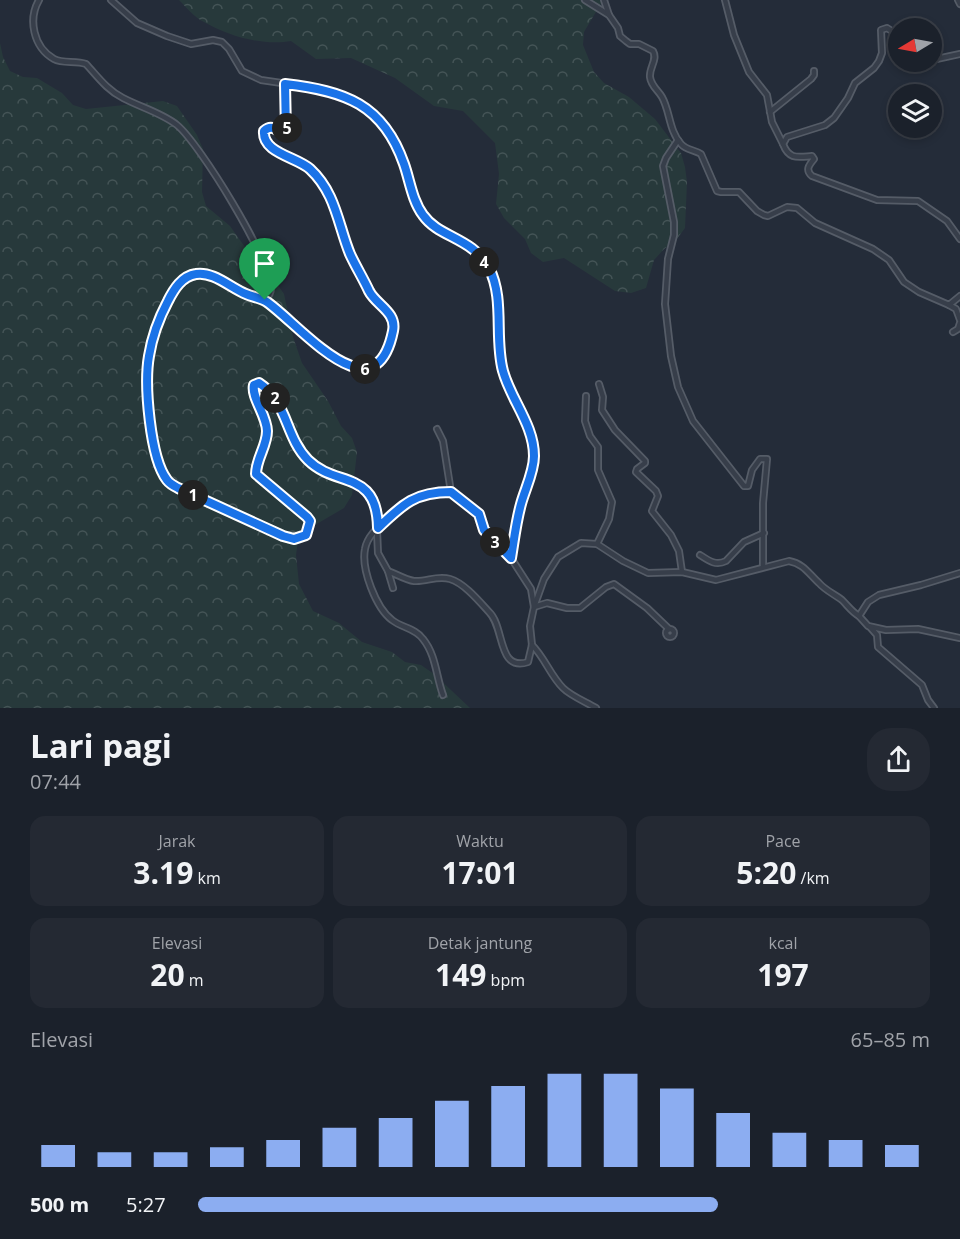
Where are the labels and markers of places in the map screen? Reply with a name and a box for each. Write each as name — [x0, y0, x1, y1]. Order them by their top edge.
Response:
pin: 5 — [272, 113, 302, 143]
pin — [239, 238, 290, 300]
pin: 4 — [469, 247, 499, 277]
pin: 6 — [350, 354, 380, 384]
pin: 2 — [260, 383, 290, 413]
pin: 1 — [178, 480, 208, 510]
pin: 3 — [480, 527, 510, 557]

